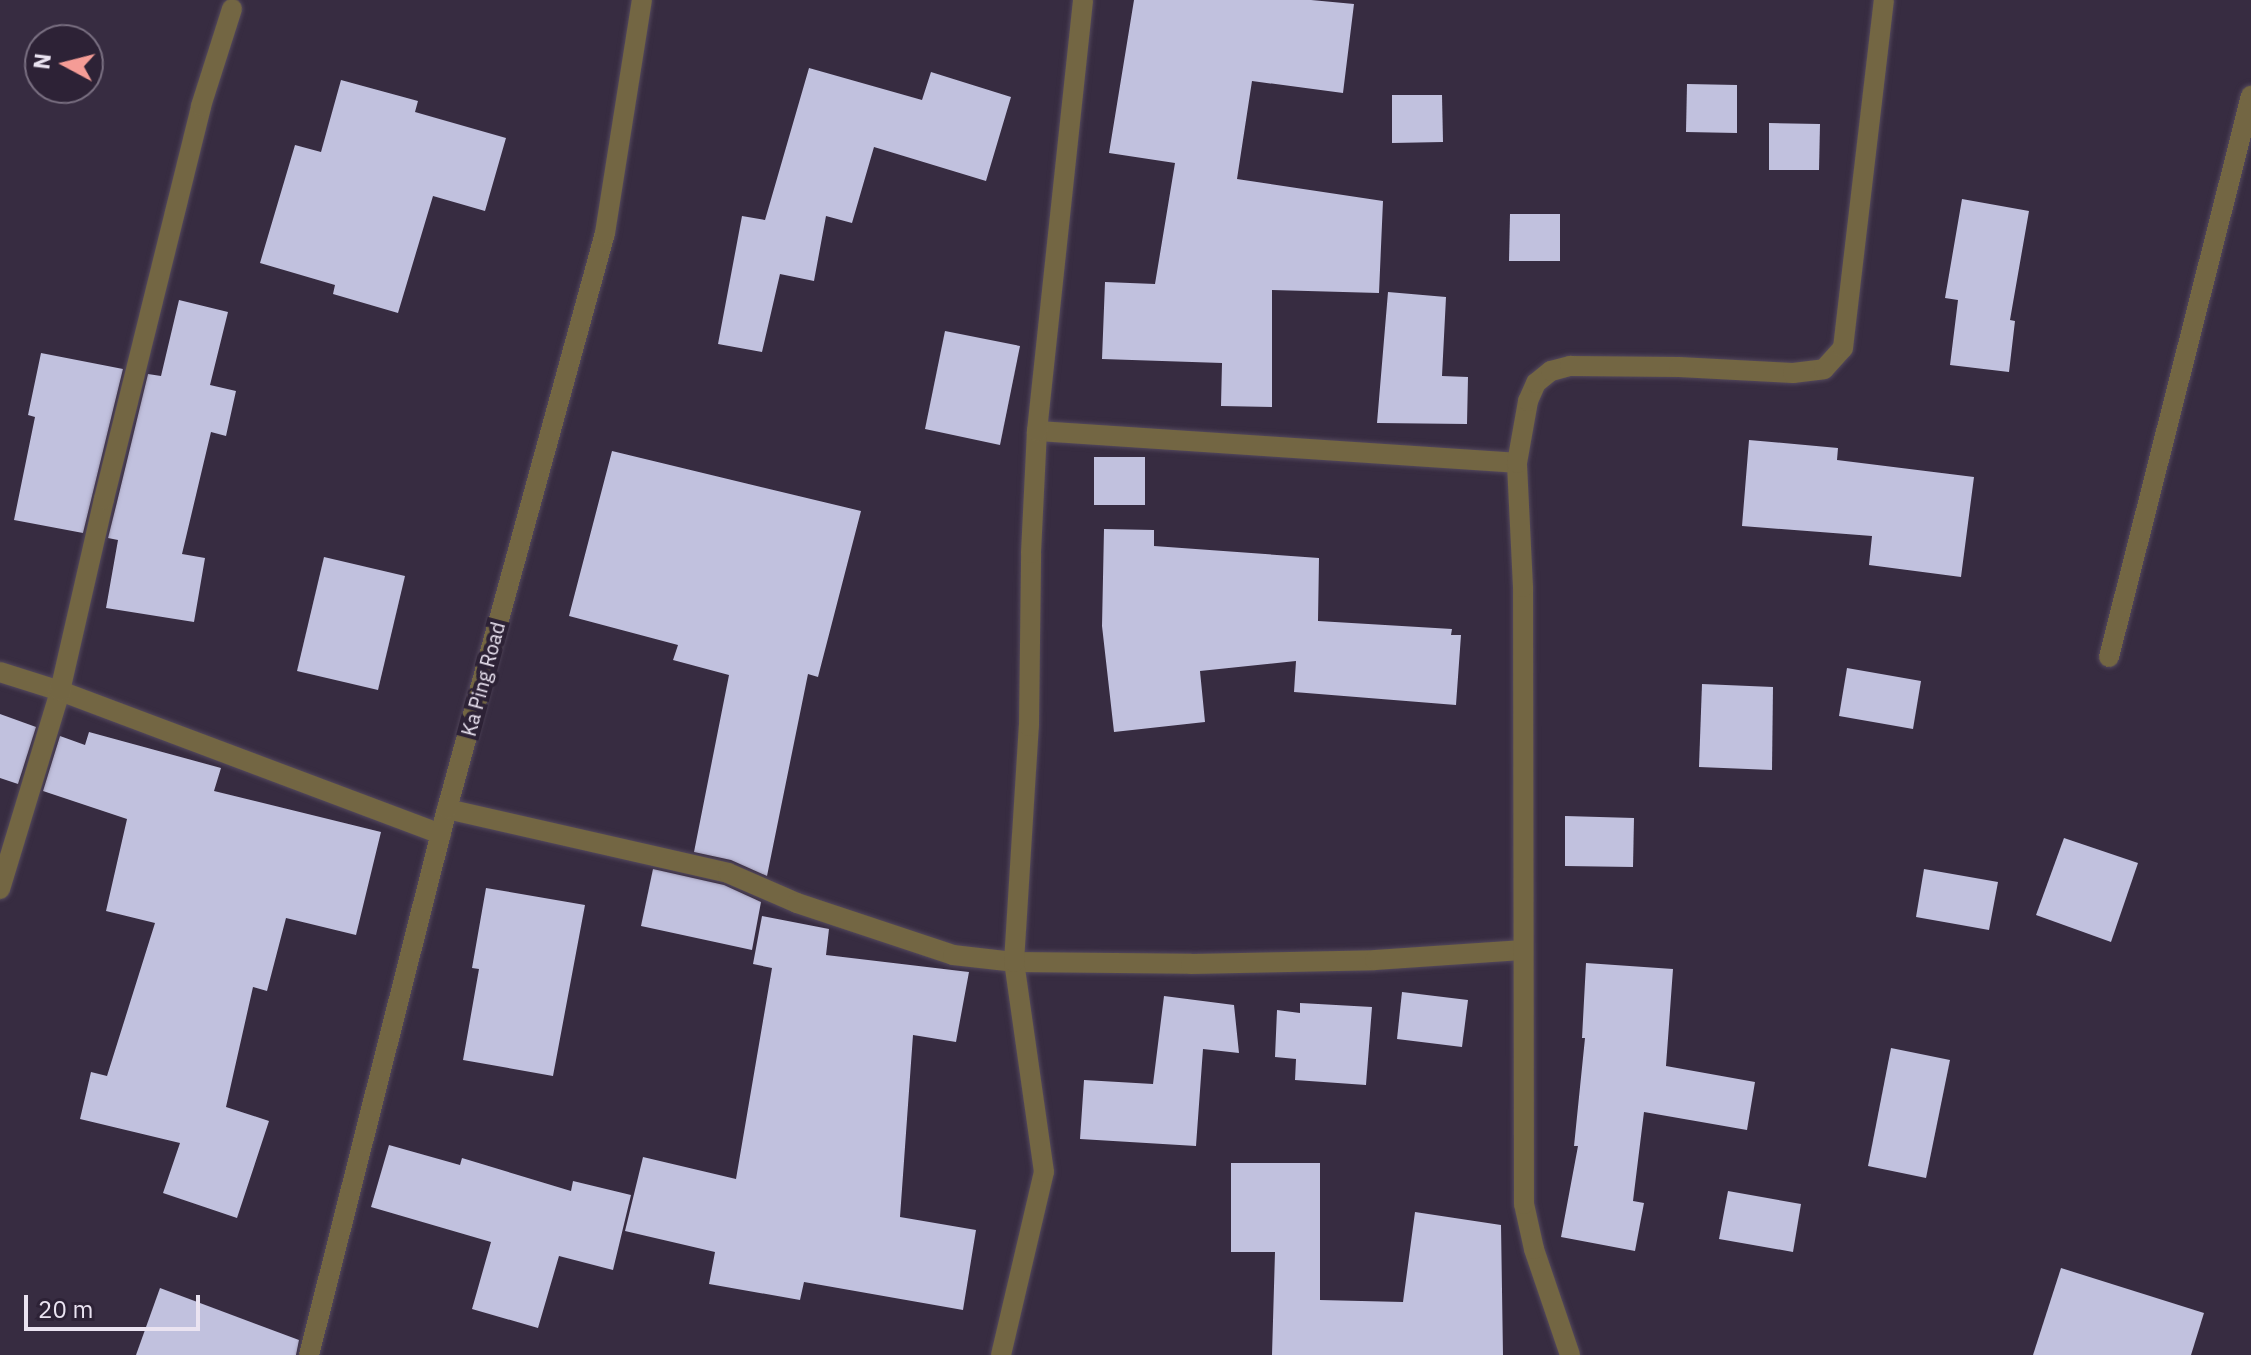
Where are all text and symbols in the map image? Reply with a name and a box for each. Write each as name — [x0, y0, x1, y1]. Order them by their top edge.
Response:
north arrow — [24, 24, 104, 104]
text: N — [26, 52, 57, 71]
street label: Ka Ping Road — [456, 619, 510, 739]
scale bar — [28, 1279, 204, 1329]
text: 20 m — [38, 1293, 93, 1325]

